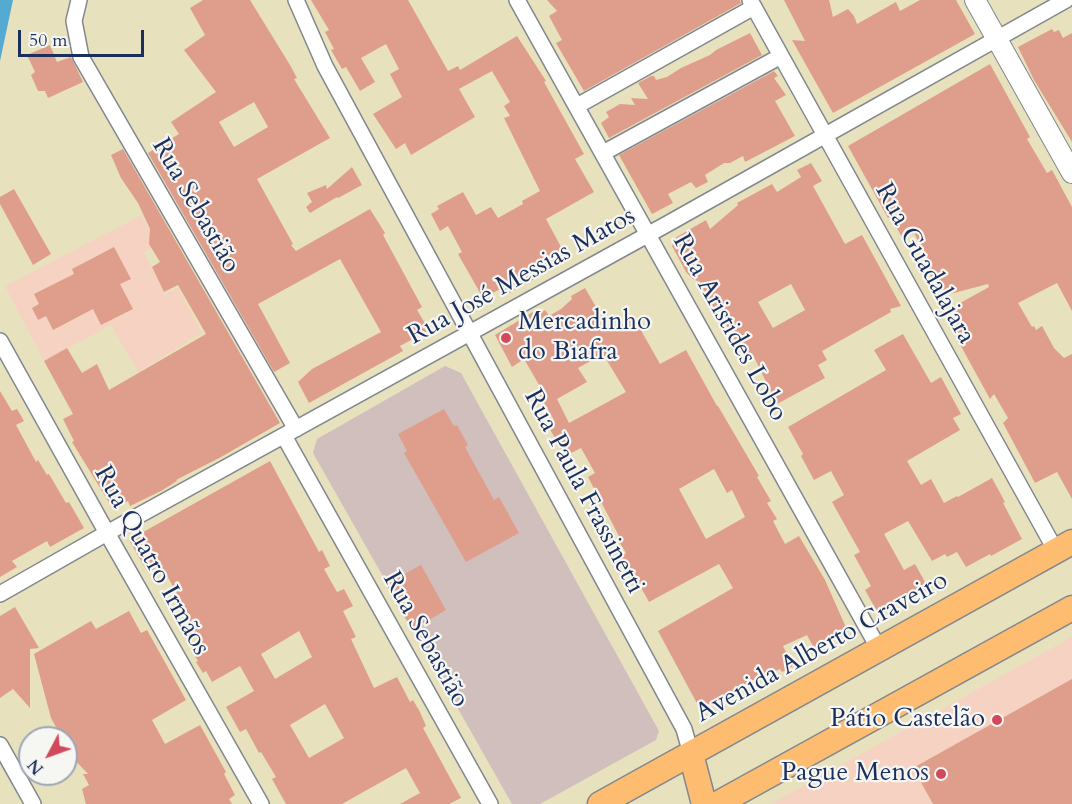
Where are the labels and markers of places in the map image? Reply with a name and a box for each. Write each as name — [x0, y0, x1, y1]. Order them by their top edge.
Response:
place label: Mercadinho do Biafra — [518, 307, 651, 368]
marker: Mercadinho do Biafra — [499, 331, 513, 345]
place label: Pátio Castelão — [830, 704, 985, 736]
marker: Pátio Castelão — [990, 713, 1004, 727]
place label: Pague Menos — [781, 758, 929, 790]
marker: Pague Menos — [934, 767, 948, 781]

